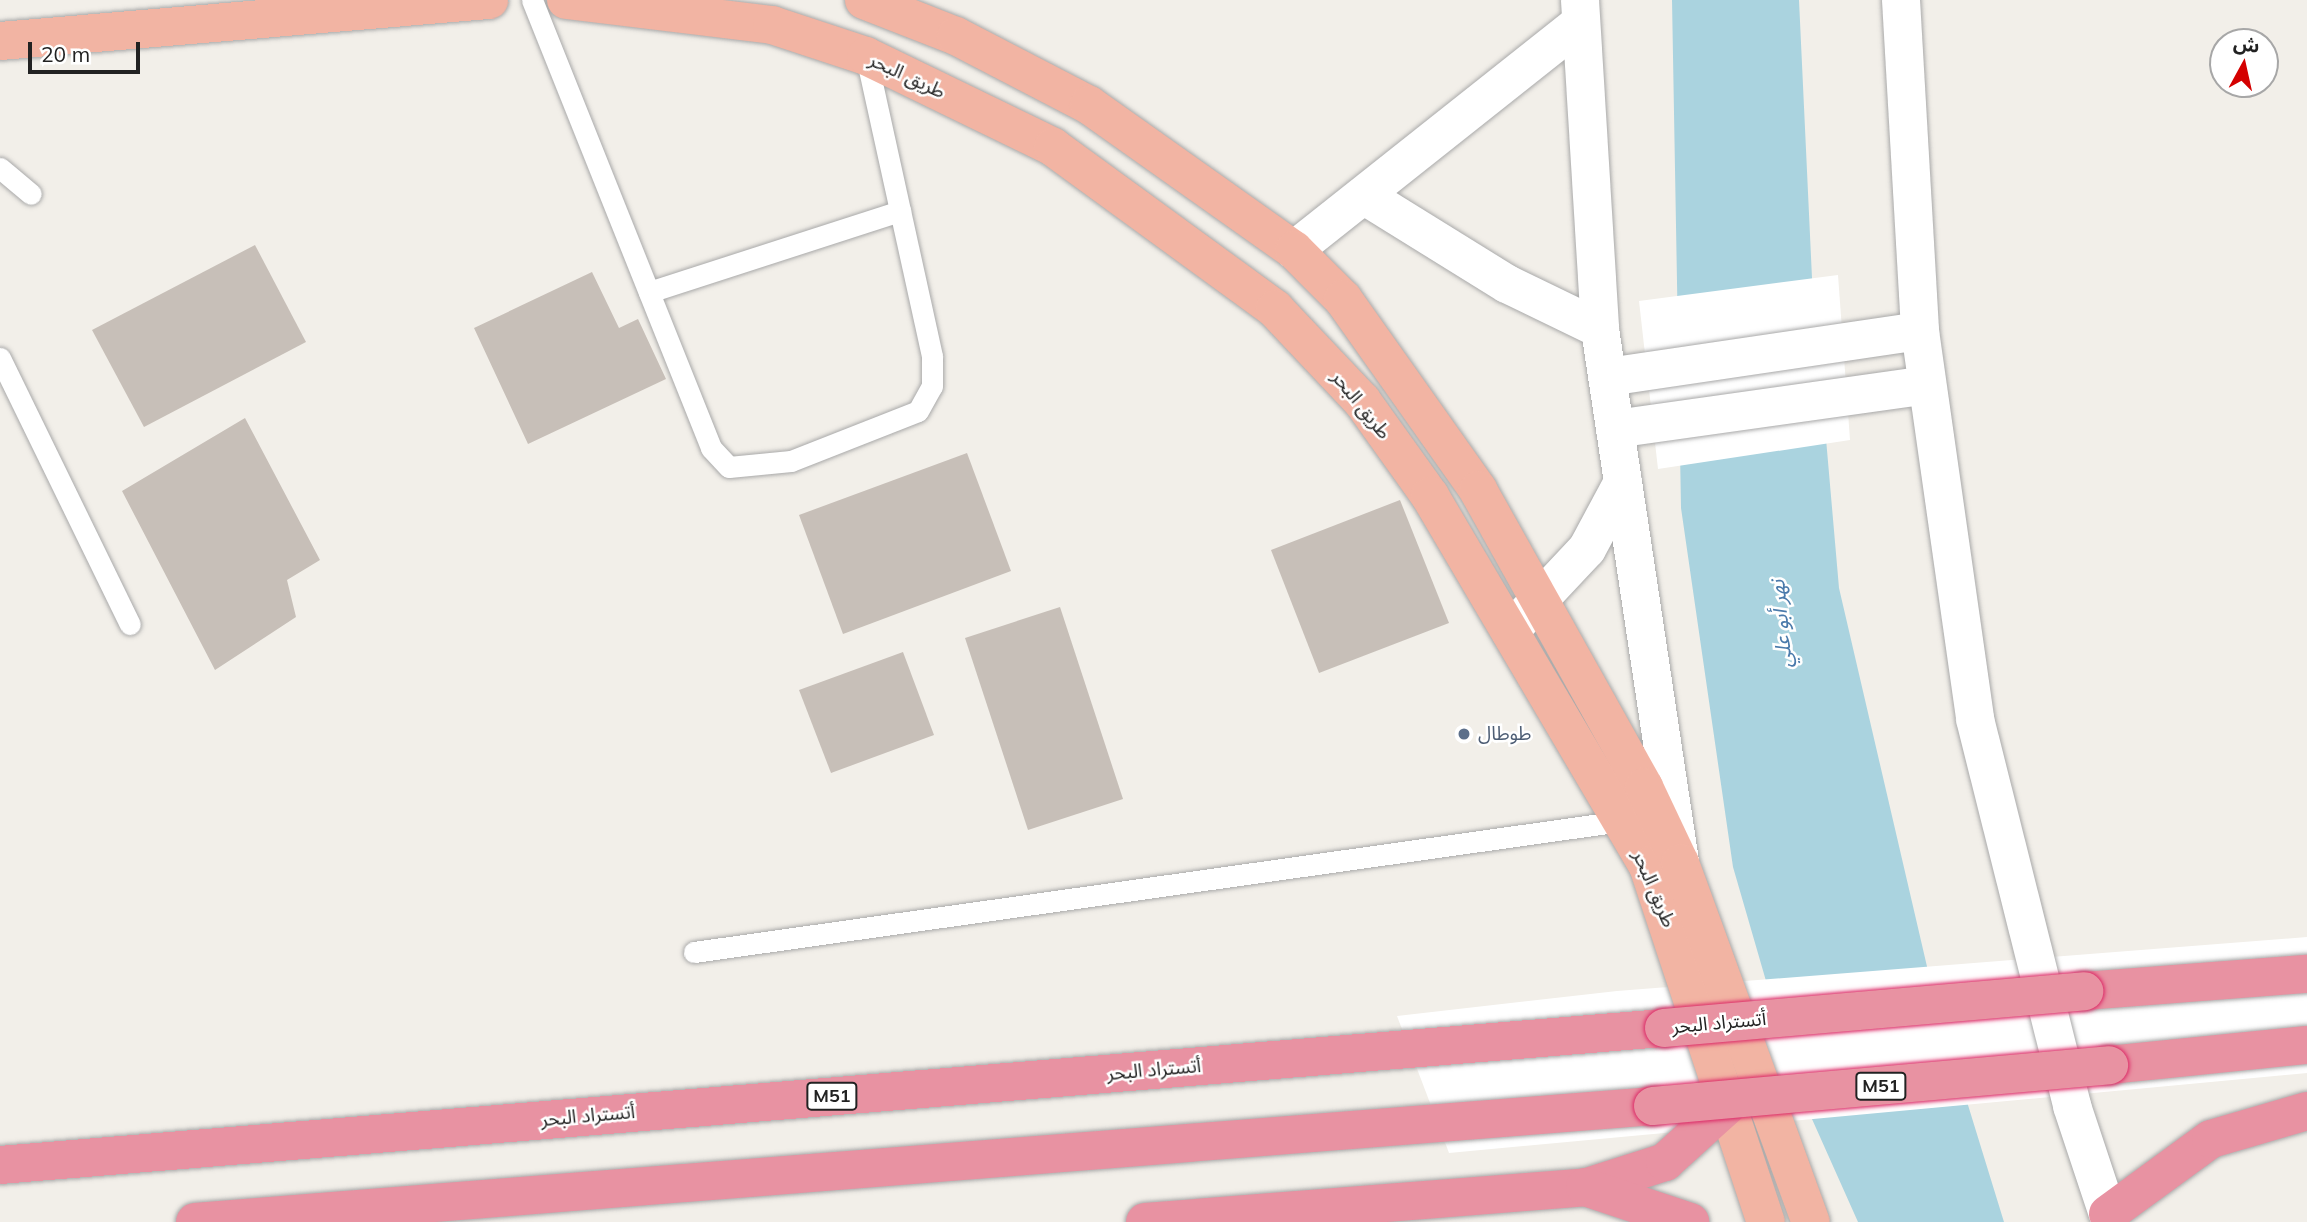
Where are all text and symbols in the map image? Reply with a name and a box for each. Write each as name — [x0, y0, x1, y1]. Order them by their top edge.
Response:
scale bar — [32, 28, 144, 72]
north arrow — [2209, 28, 2279, 98]
text: ش — [2232, 30, 2261, 58]
text: 20 m — [41, 41, 90, 67]
street label: طريق البحر — [865, 48, 949, 104]
street label: طريق البحر — [1327, 366, 1395, 444]
water label: نهر أبو علي — [1764, 579, 1796, 669]
place label: طوطال — [1478, 723, 1531, 745]
marker: طوطال — [1456, 726, 1472, 742]
street label: طريق البحر — [1628, 847, 1680, 931]
street label: أتستراد البحر — [1671, 1008, 1767, 1038]
street label: أتستراد البحر — [1106, 1055, 1202, 1085]
road number: M51 — [1855, 1072, 1907, 1100]
road number: M51 — [806, 1082, 858, 1111]
street label: أتستراد البحر — [540, 1101, 636, 1131]

